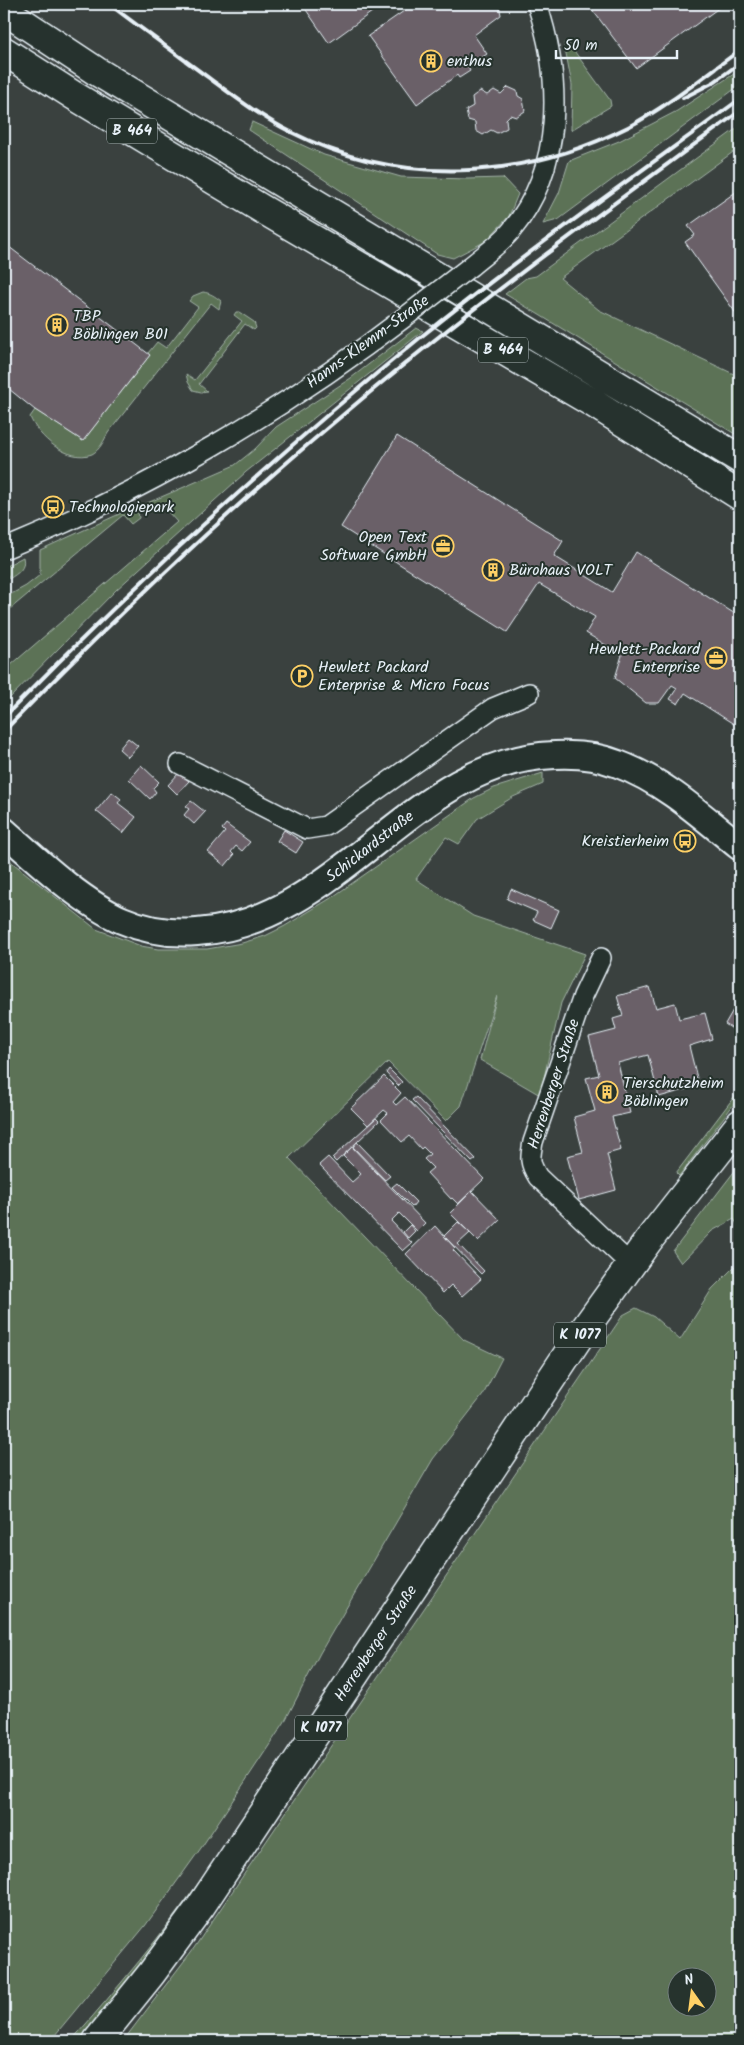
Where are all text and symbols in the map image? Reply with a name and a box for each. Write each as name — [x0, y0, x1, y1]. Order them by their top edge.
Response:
scale bar — [556, 28, 678, 60]
text: 50 m — [564, 34, 598, 58]
building icon: enthus — [419, 49, 443, 73]
place label: enthus — [447, 49, 492, 74]
road number: B 464 — [107, 118, 157, 144]
street label: Hanns-Klemm-Straße — [301, 289, 435, 395]
place label: TBP Böblingen B01 — [73, 304, 168, 347]
building icon: TBP Böblingen B01 — [45, 313, 69, 337]
road number: B 464 — [478, 338, 528, 362]
bus stop icon: Technologiepark — [41, 495, 65, 519]
place label: Technologiepark — [69, 495, 174, 520]
place label: Open Text Software GmbH — [320, 525, 428, 568]
office icon: Open Text Software GmbH — [431, 534, 455, 558]
building icon: Bürohaus VOLT — [481, 558, 505, 582]
place label: Bürohaus VOLT — [509, 558, 613, 583]
place label: Hewlett-Packard Enterprise — [589, 637, 701, 680]
office icon: Hewlett-Packard Enterprise — [704, 646, 728, 670]
place label: Hewlett Packard Enterprise & Micro Focus — [318, 655, 489, 698]
parking icon: Hewlett Packard Enterprise & Micro Focus — [290, 664, 314, 688]
street label: Schickardstraße — [320, 804, 419, 889]
place label: Kreistierheim — [582, 829, 669, 854]
bus stop icon: Kreistierheim — [673, 829, 697, 853]
street label: Herrenberger Straße — [521, 1016, 587, 1152]
place label: Tierschutzheim Böblingen — [623, 1071, 724, 1114]
building icon: Tierschutzheim Böblingen — [595, 1080, 619, 1104]
road number: K 1077 — [554, 1322, 606, 1348]
street label: Herrenberger Straße — [328, 1580, 424, 1707]
road number: K 1077 — [295, 1716, 347, 1740]
north arrow — [666, 1968, 716, 2018]
text: N — [682, 1969, 696, 1992]

